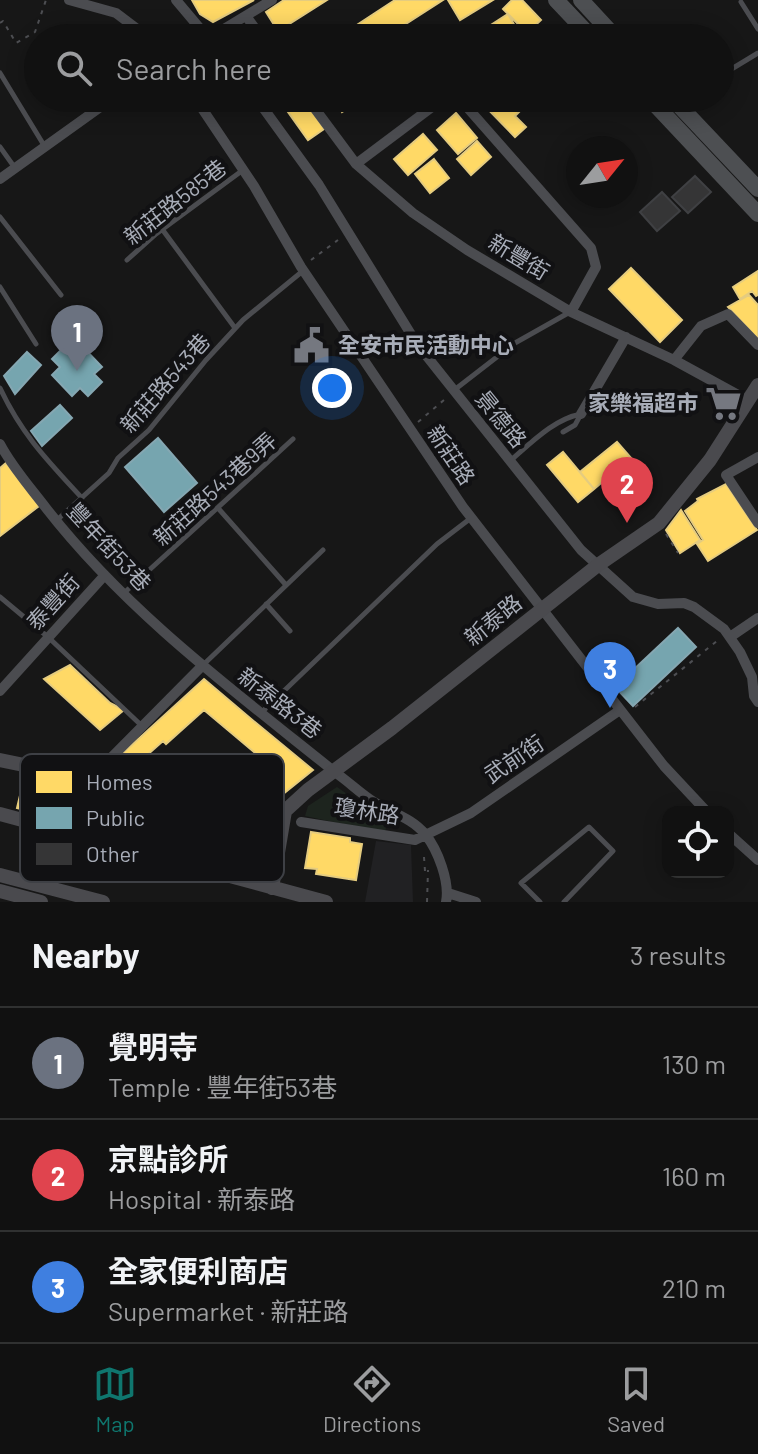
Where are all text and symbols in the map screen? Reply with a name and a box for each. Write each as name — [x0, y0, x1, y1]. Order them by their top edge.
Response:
search box — [24, 24, 734, 112]
icon: search — [52, 46, 96, 90]
text: Search here — [116, 50, 272, 86]
north arrow — [566, 136, 638, 208]
street label: 新莊路585巷 — [118, 153, 230, 249]
street label: 新豐街 — [485, 228, 555, 284]
pin: 1 — [51, 305, 103, 371]
public building icon: 全安市民活動中心 — [293, 326, 331, 364]
street label: 新莊路543巷 — [114, 327, 214, 437]
place label: 全安市民活動中心 — [338, 331, 514, 357]
your location — [312, 368, 352, 408]
supermarket icon: 家樂福超市 — [705, 384, 743, 422]
street label: 景德路 — [471, 385, 533, 452]
place label: 家樂福超市 — [588, 389, 698, 415]
street label: 新莊路 — [423, 420, 481, 489]
street label: 新莊路543巷9弄 — [148, 426, 281, 550]
pin: 2 — [601, 457, 653, 523]
street label: 豐年街53巷 — [62, 497, 157, 596]
street label: 泰豐街 — [21, 568, 84, 635]
street label: 新泰路 — [459, 588, 526, 650]
pin: 3 — [584, 642, 636, 708]
street label: 新泰路3巷 — [233, 661, 328, 743]
street label: 武前街 — [479, 729, 548, 787]
legend — [20, 754, 284, 882]
text: Homes — [86, 768, 153, 794]
street label: 瓊林路 — [333, 792, 402, 828]
text: Public — [86, 804, 145, 830]
map controls — [662, 806, 734, 878]
button: locate — [662, 806, 734, 878]
text: Other — [86, 840, 139, 866]
text: Nearby — [32, 934, 140, 975]
text: 3 results — [630, 939, 726, 970]
text: 覺明寺 — [108, 1028, 198, 1064]
text: 1 — [53, 1048, 63, 1079]
text: 130 m — [662, 1048, 726, 1079]
text: Temple · 豐年街53巷 — [108, 1071, 337, 1102]
text: 京點診所 — [108, 1140, 228, 1176]
text: 2 — [51, 1160, 65, 1191]
text: 160 m — [662, 1160, 726, 1191]
text: Hospital · 新泰路 — [108, 1183, 295, 1214]
text: 全家便利商店 — [108, 1252, 288, 1288]
text: 3 — [51, 1272, 65, 1303]
text: 210 m — [662, 1272, 726, 1303]
text: Supermarket · 新莊路 — [108, 1295, 348, 1326]
tab: Map — [93, 1362, 137, 1436]
tab: Directions — [323, 1362, 421, 1436]
tab: Saved — [607, 1362, 665, 1436]

